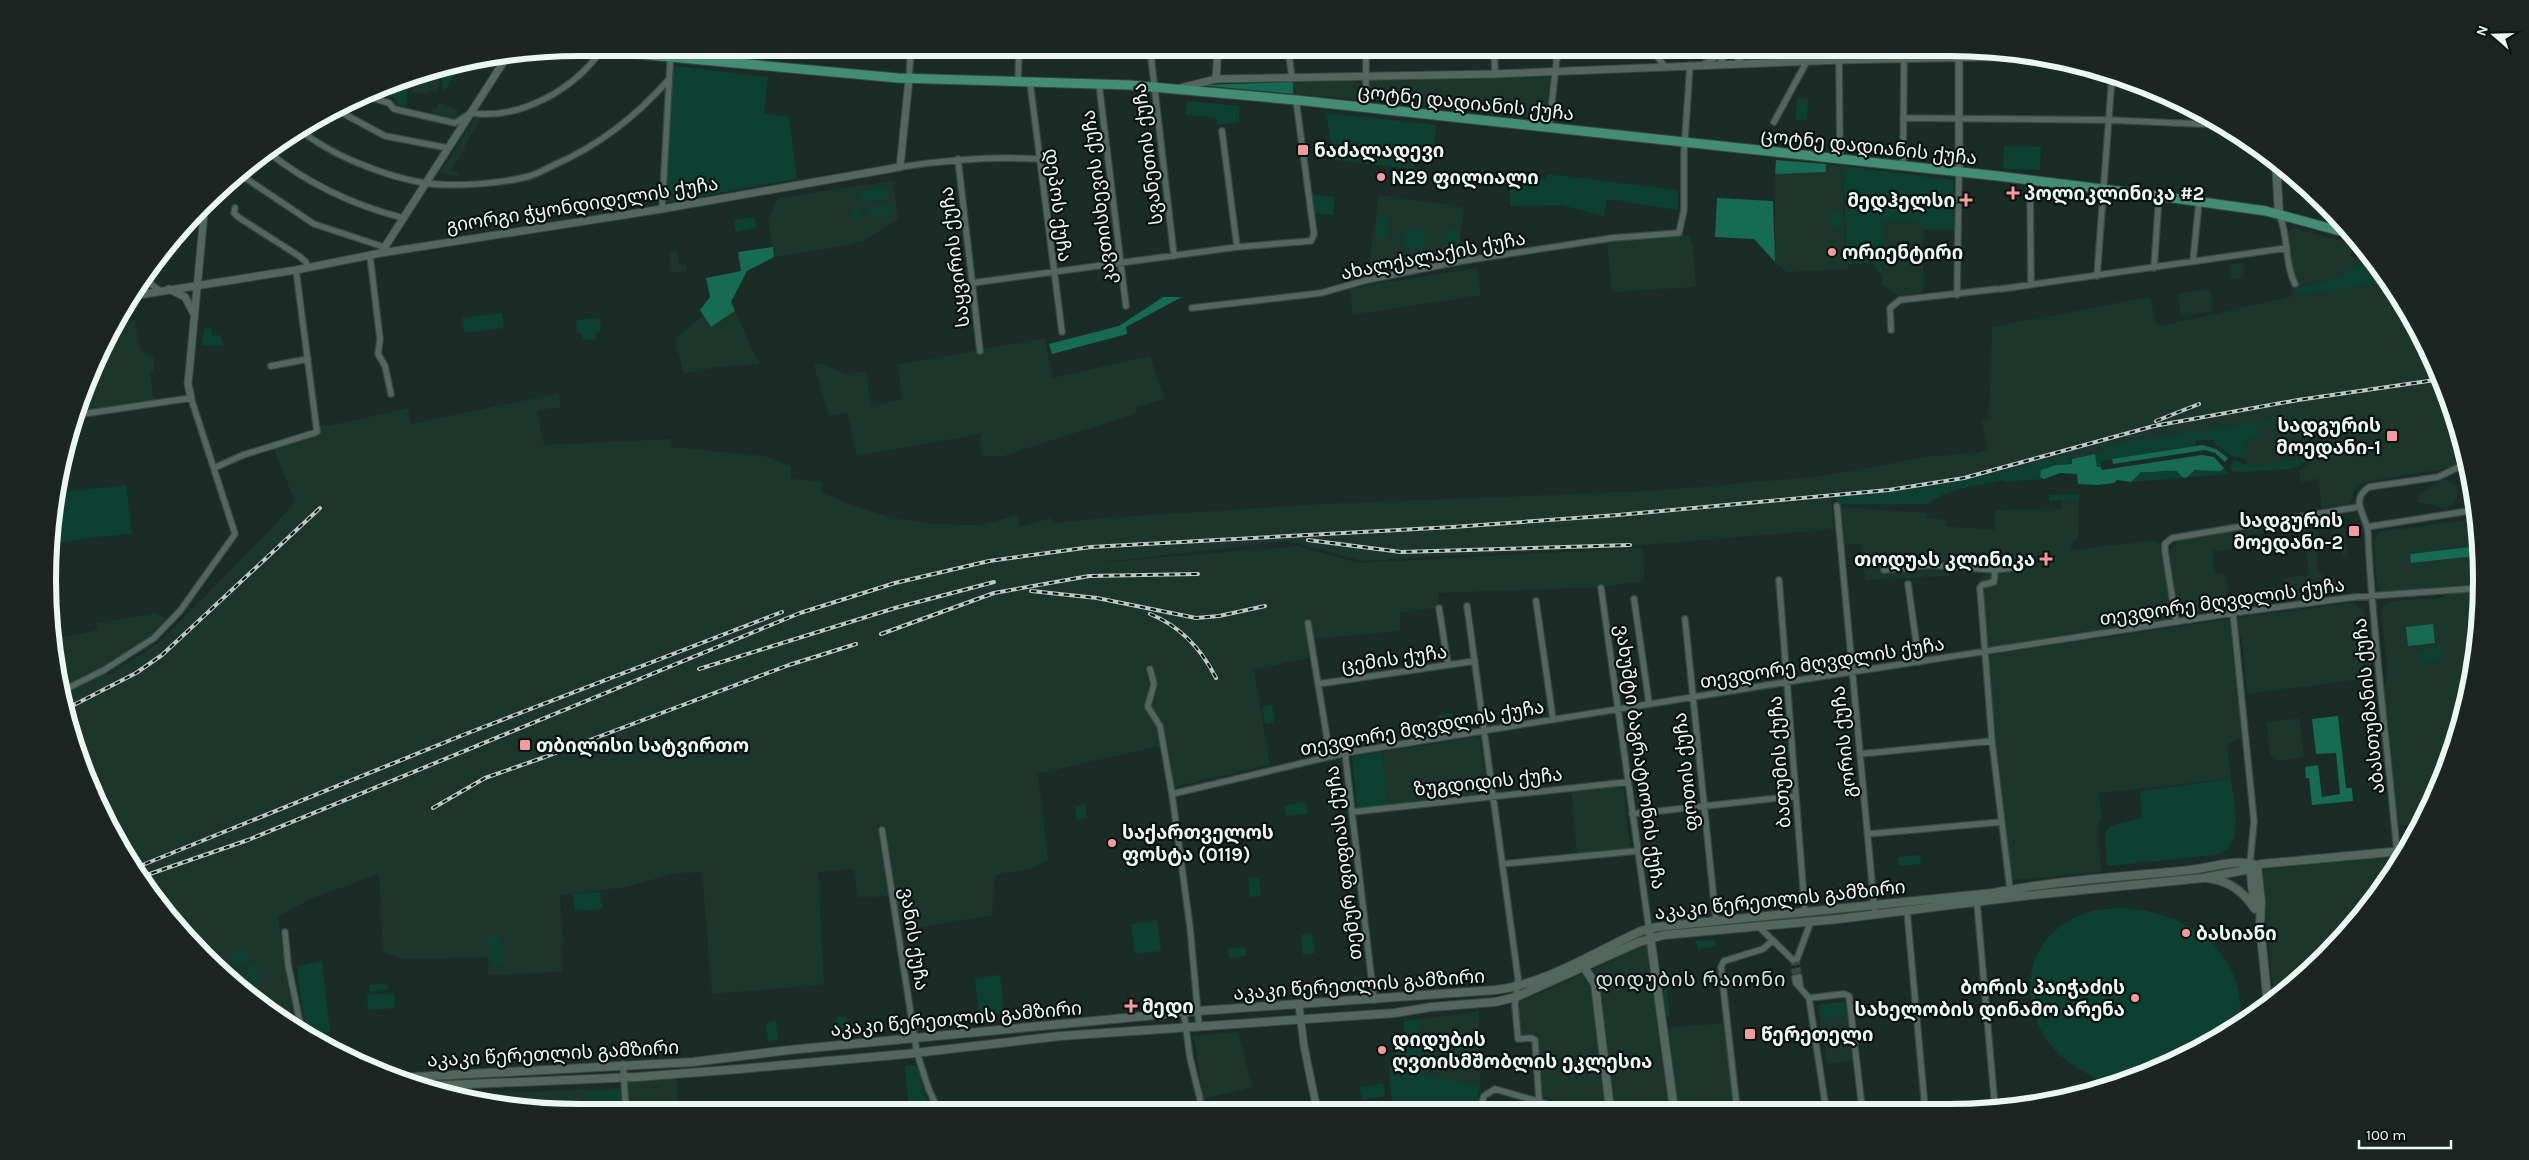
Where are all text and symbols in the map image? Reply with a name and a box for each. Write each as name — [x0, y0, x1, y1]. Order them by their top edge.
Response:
north arrow — [2469, 10, 2519, 60]
text: N — [2473, 23, 2492, 38]
street label: ცოტნე დადიანის ქუჩა — [1357, 81, 1575, 126]
street label: სვანეთის ქუჩა — [1128, 82, 1168, 226]
street label: კავთისხევის ქუჩა — [1077, 108, 1121, 285]
street label: ცოტნე დადიანის ქუჩა — [1760, 125, 1978, 170]
place label: ნაძალადევი — [1314, 140, 1444, 163]
marker: ნაძალადევი — [1296, 143, 1310, 157]
street label: დეპოს ქუჩა — [1039, 147, 1076, 263]
place label: N29 ფილიალი — [1391, 167, 1539, 189]
marker: N29 ფილიალი — [1375, 171, 1387, 183]
street label: გიორგი ჭყონდიდელის ქუჩა — [445, 173, 720, 238]
place label: პოლიკლინიკა #2 — [2024, 183, 2204, 205]
street label: საყვირის ქუჩა — [935, 185, 975, 328]
marker: პოლიკლინიკა #2 — [2006, 186, 2020, 200]
place label: მედჰელსი — [1847, 190, 1955, 213]
marker: მედჰელსი — [1959, 193, 1973, 207]
street label: ახალქალაქის ქუჩა — [1339, 227, 1528, 286]
place label: ორიენტირი — [1842, 242, 1963, 264]
marker: ორიენტირი — [1826, 246, 1838, 258]
place label: სადგურის მოედანი-1 — [2276, 415, 2381, 460]
marker: სადგურის მოედანი-1 — [2385, 429, 2399, 443]
place label: სადგურის მოედანი-2 — [2233, 510, 2343, 555]
marker: სადგურის მოედანი-2 — [2347, 524, 2361, 538]
place label: თოდუას კლინიკა — [1854, 549, 2035, 572]
marker: თოდუას კლინიკა — [2039, 552, 2053, 566]
street label: თევდორე მღვდლის ქუჩა — [2098, 574, 2346, 631]
street label: აბასთუმანის ქუჩა — [2349, 617, 2389, 795]
street label: ვახუშტი ბაგრატიონის ქუჩა — [1611, 623, 1669, 891]
street label: თევდორე მღვდლის ქუჩა — [1698, 633, 1946, 694]
street label: ცემის ქუჩა — [1340, 641, 1448, 677]
street label: გორის ქუჩა — [1827, 685, 1861, 799]
street label: ბათუმის ქუჩა — [1764, 695, 1796, 829]
street label: თევდორე მღვდლის ქუჩა — [1298, 696, 1546, 761]
street label: ფოთის ქუჩა — [1669, 711, 1703, 833]
place label: თბილისი სატვირთო — [536, 735, 749, 757]
marker: თბილისი სატვირთო — [518, 738, 532, 752]
street label: ზუგდიდის ქუჩა — [1413, 763, 1564, 802]
street label: თემურ ფიფიას ქუჩა — [1321, 764, 1367, 961]
place label: საქართველოს ფოსტა (0119) — [1122, 822, 1274, 866]
marker: საქართველოს ფოსტა (0119) — [1106, 837, 1118, 849]
street label: აკაკი წერეთლის გამზირი — [1653, 876, 1907, 925]
street label: ვანის ქუჩა — [895, 886, 933, 992]
place label: ბასიანი — [2196, 923, 2277, 945]
marker: ბასიანი — [2180, 927, 2192, 939]
street label: აკაკი წერეთლის გამზირი — [1232, 965, 1486, 1006]
district label: დიდუბის რაიონი — [1595, 968, 1787, 992]
place label: ბორის პაიჭაძის სახელობის დინამო არენა — [1854, 977, 2125, 1022]
marker: ბორის პაიჭაძის სახელობის დინამო არენა — [2129, 992, 2141, 1004]
place label: მედი — [1142, 996, 1194, 1019]
street label: აკაკი წერეთლის გამზირი — [829, 997, 1083, 1042]
marker: მედი — [1124, 999, 1138, 1013]
place label: წერეთელი — [1761, 1024, 1873, 1046]
marker: წერეთელი — [1743, 1027, 1757, 1041]
place label: დიდუბის ღვთისმშობლის ეკლესია — [1392, 1029, 1652, 1074]
street label: აკაკი წერეთლის გამზირი — [426, 1036, 680, 1073]
marker: დიდუბის ღვთისმშობლის ეკლესია — [1376, 1044, 1388, 1056]
scale bar — [2359, 1118, 2452, 1150]
text: 100 m — [2366, 1126, 2406, 1144]

